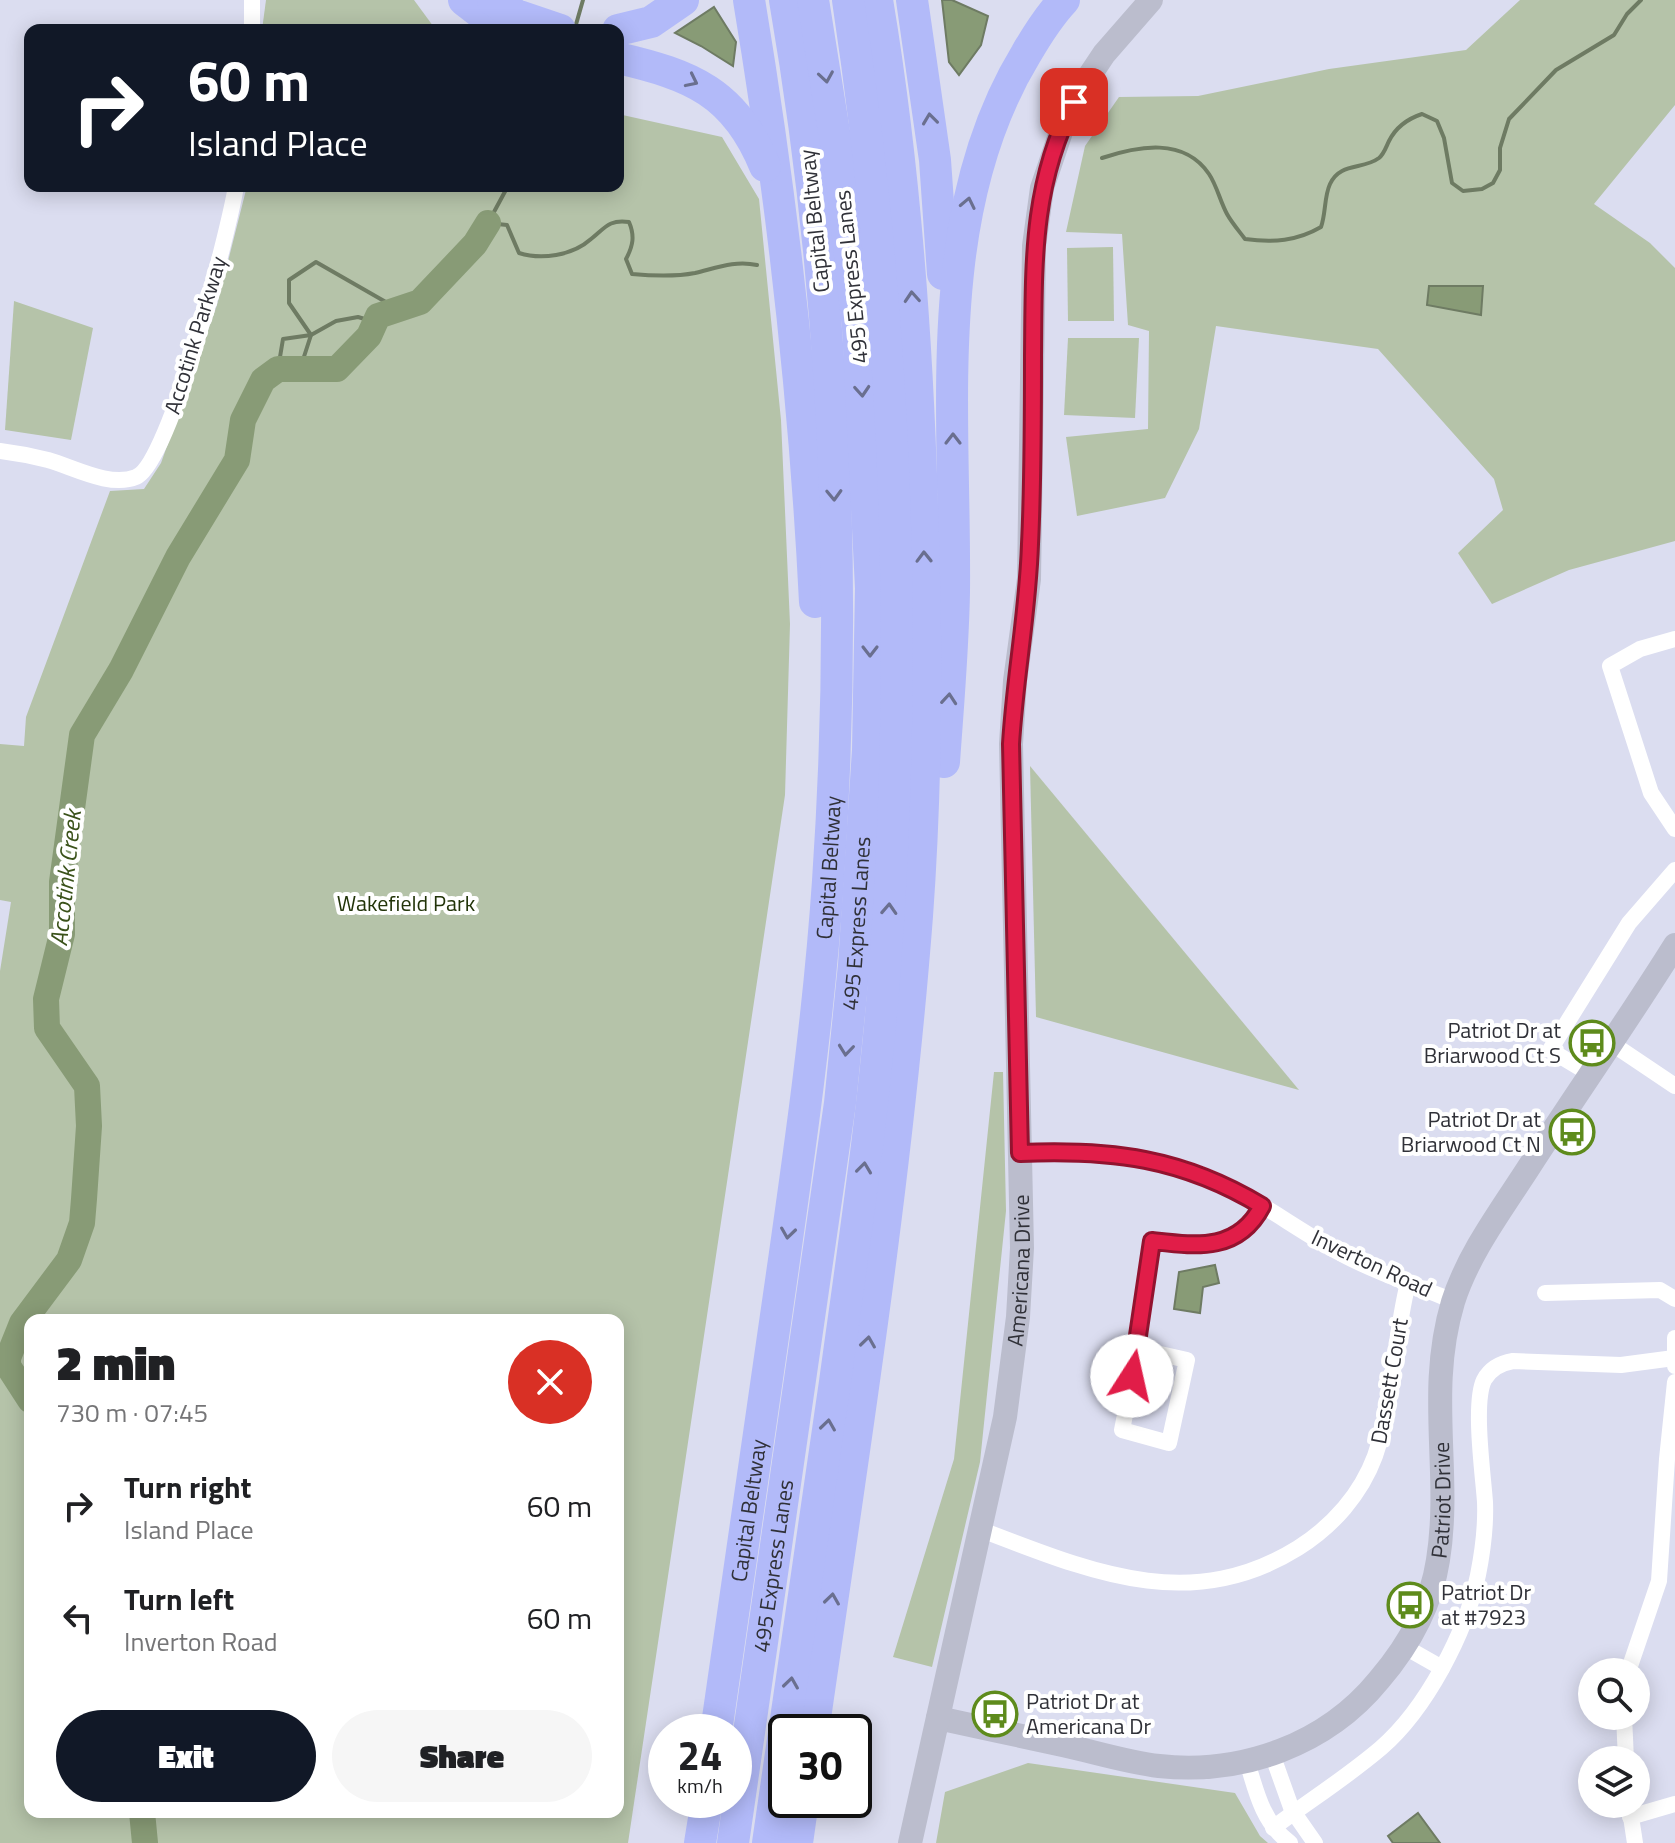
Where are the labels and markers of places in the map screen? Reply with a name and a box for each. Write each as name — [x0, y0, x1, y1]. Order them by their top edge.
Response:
pin — [1040, 68, 1108, 136]
place label: Patriot Dr at Briarwood Ct S — [1424, 1013, 1561, 1072]
bus stop icon: Patriot Dr at Briarwood Ct S — [1568, 1019, 1616, 1067]
place label: Patriot Dr at Briarwood Ct N — [1401, 1102, 1541, 1161]
bus stop icon: Patriot Dr at Briarwood Ct N — [1548, 1108, 1596, 1156]
place label: Patriot Dr at #7923 — [1441, 1575, 1531, 1634]
bus stop icon: Patriot Dr at #7923 — [1386, 1581, 1434, 1629]
place label: Patriot Dr at Americana Dr — [1026, 1684, 1152, 1743]
bus stop icon: Patriot Dr at Americana Dr — [971, 1690, 1019, 1738]

